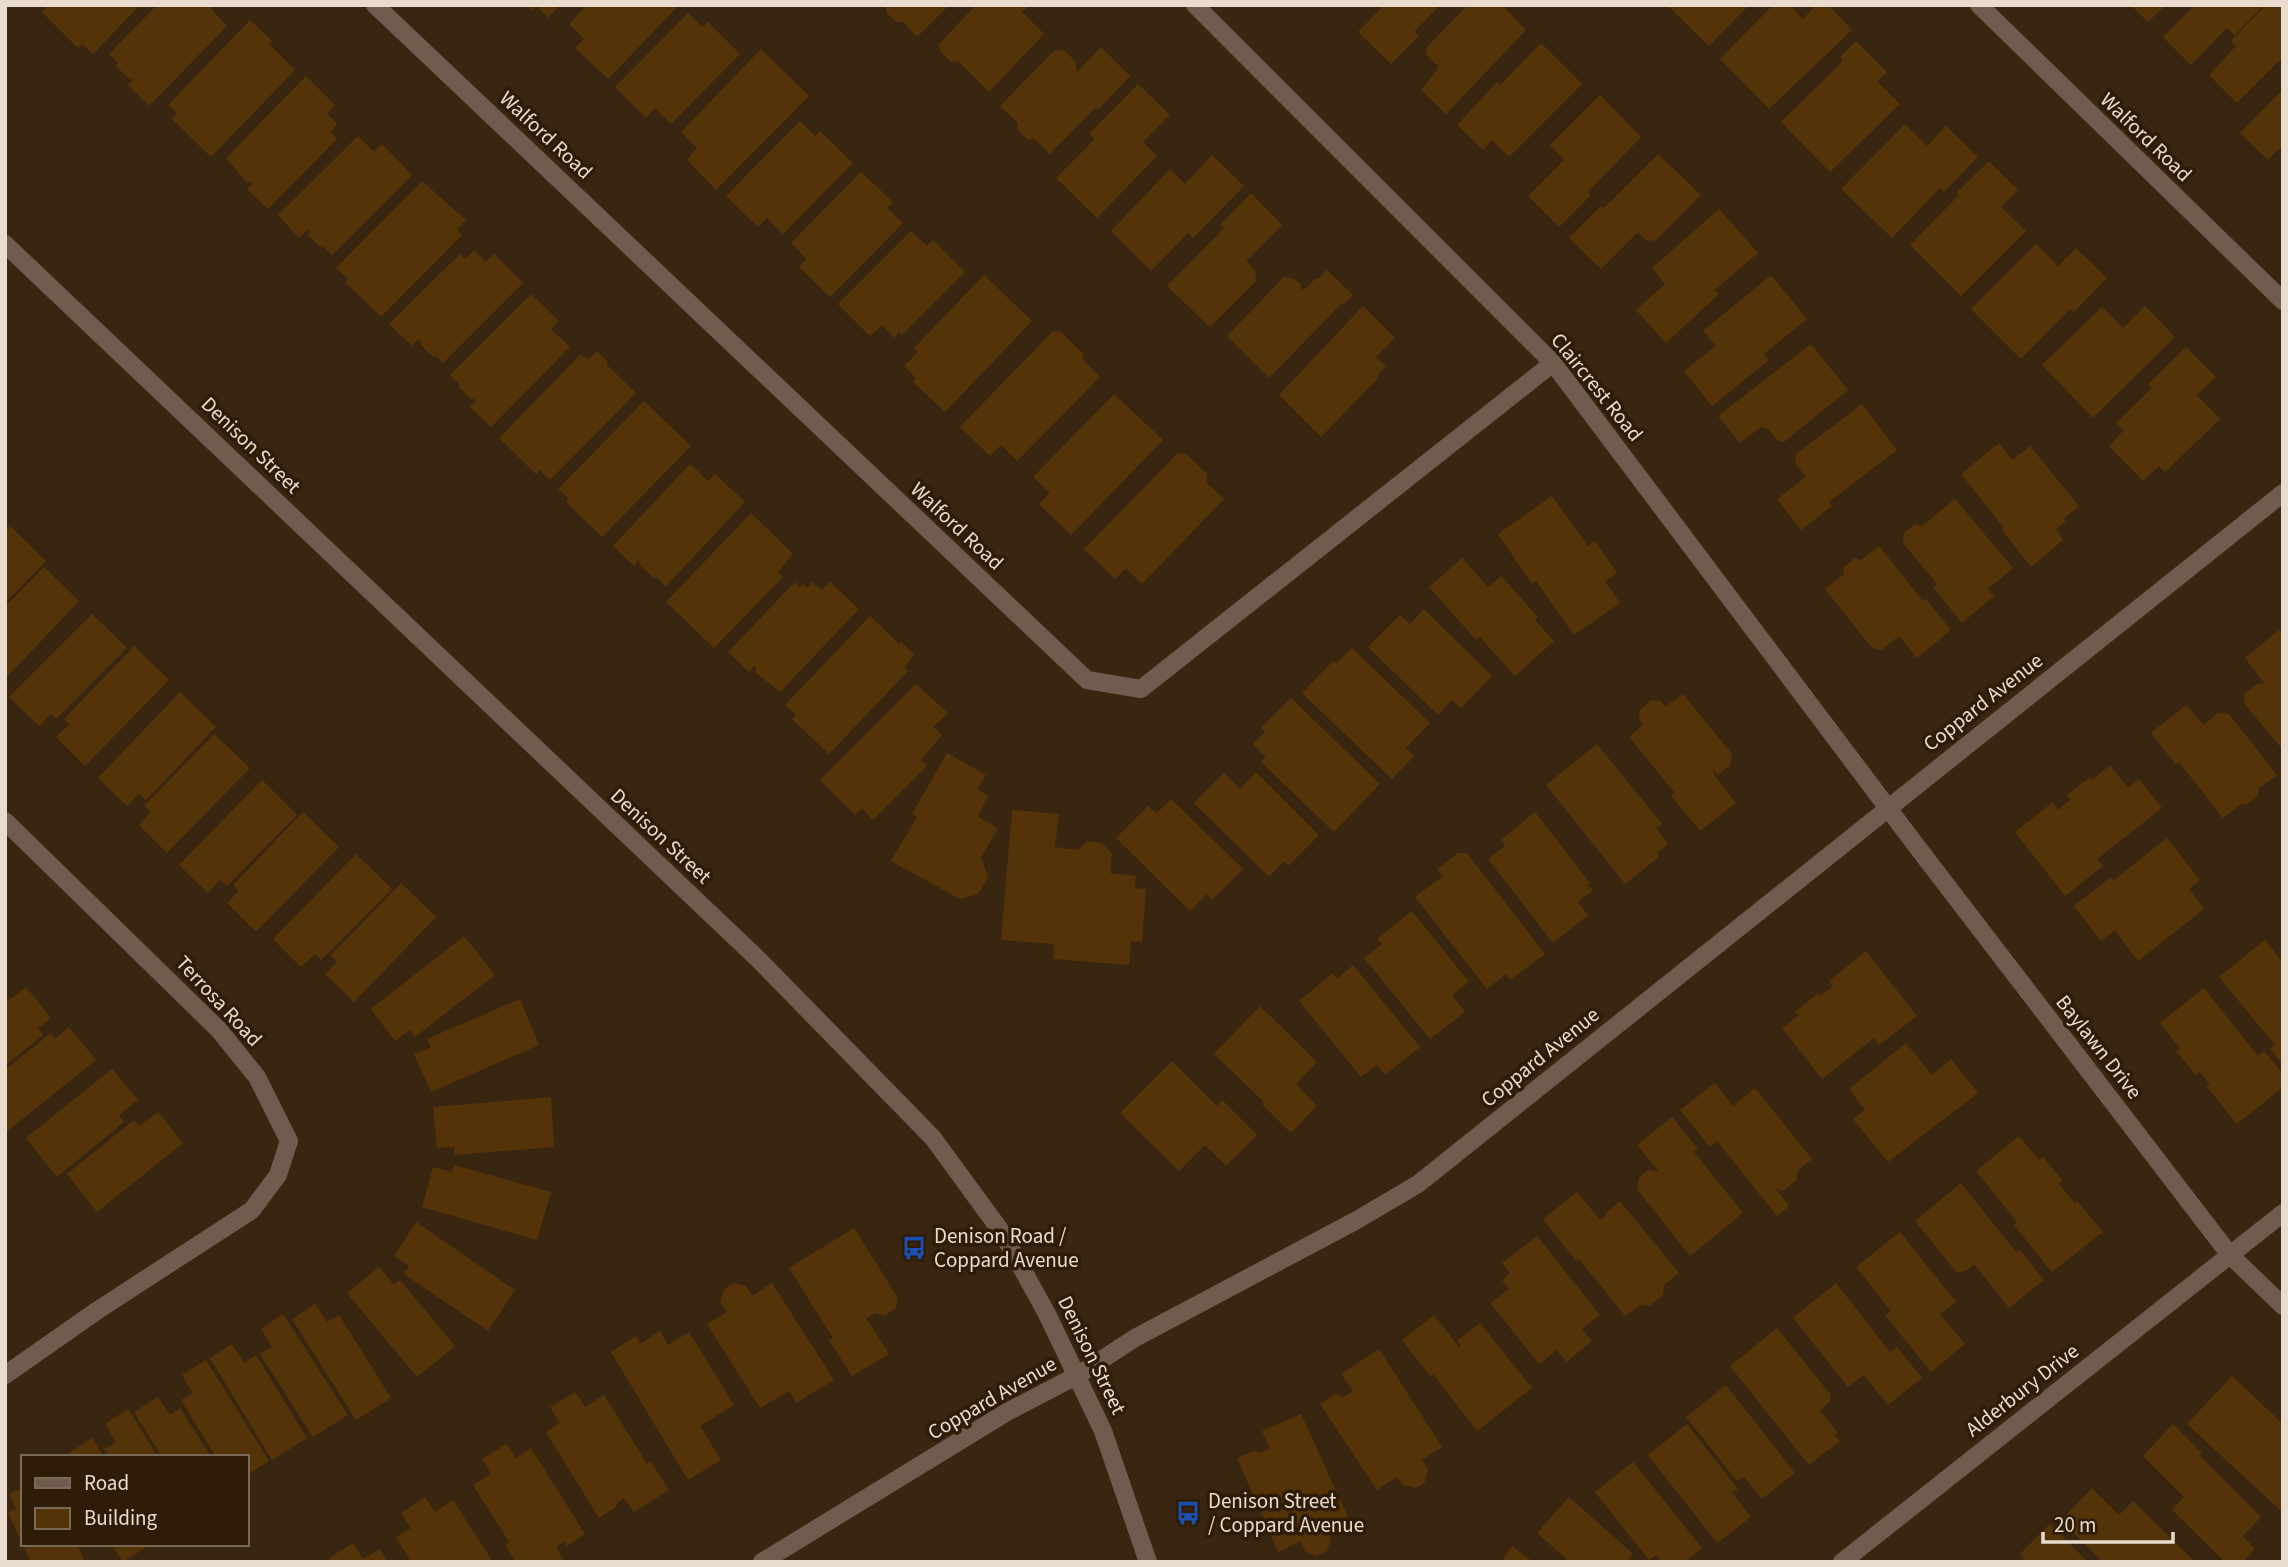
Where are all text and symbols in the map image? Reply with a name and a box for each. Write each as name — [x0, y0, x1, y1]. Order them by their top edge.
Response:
street label: Walford Road — [493, 84, 599, 186]
street label: Walford Road — [2093, 85, 2199, 189]
street label: Claircrest Road — [1544, 326, 1650, 448]
street label: Denison Street — [194, 390, 308, 500]
street label: Walford Road — [904, 475, 1010, 577]
street label: Coppard Avenue — [1917, 646, 2049, 758]
street label: Denison Street — [604, 781, 718, 891]
street label: Terrosa Road — [169, 949, 269, 1053]
street label: Baylawn Drive — [2049, 989, 2149, 1105]
street label: Coppard Avenue — [1474, 1000, 1606, 1114]
place label: Denison Road / Coppard Avenue — [934, 1221, 1079, 1275]
bus stop icon: Denison Road / Coppard Avenue — [900, 1234, 928, 1262]
street label: Denison Street — [1050, 1291, 1134, 1419]
street label: Alderbury Drive — [1959, 1336, 2085, 1444]
street label: Coppard Avenue — [922, 1349, 1062, 1447]
legend — [21, 1455, 248, 1546]
text: Road — [84, 1468, 129, 1498]
place label: Denison Street / Coppard Avenue — [1208, 1486, 1364, 1540]
bus stop icon: Denison Street / Coppard Avenue — [1174, 1499, 1202, 1527]
scale bar — [2043, 1500, 2172, 1544]
text: Building — [84, 1503, 158, 1533]
text: 20 m — [2054, 1510, 2096, 1540]

